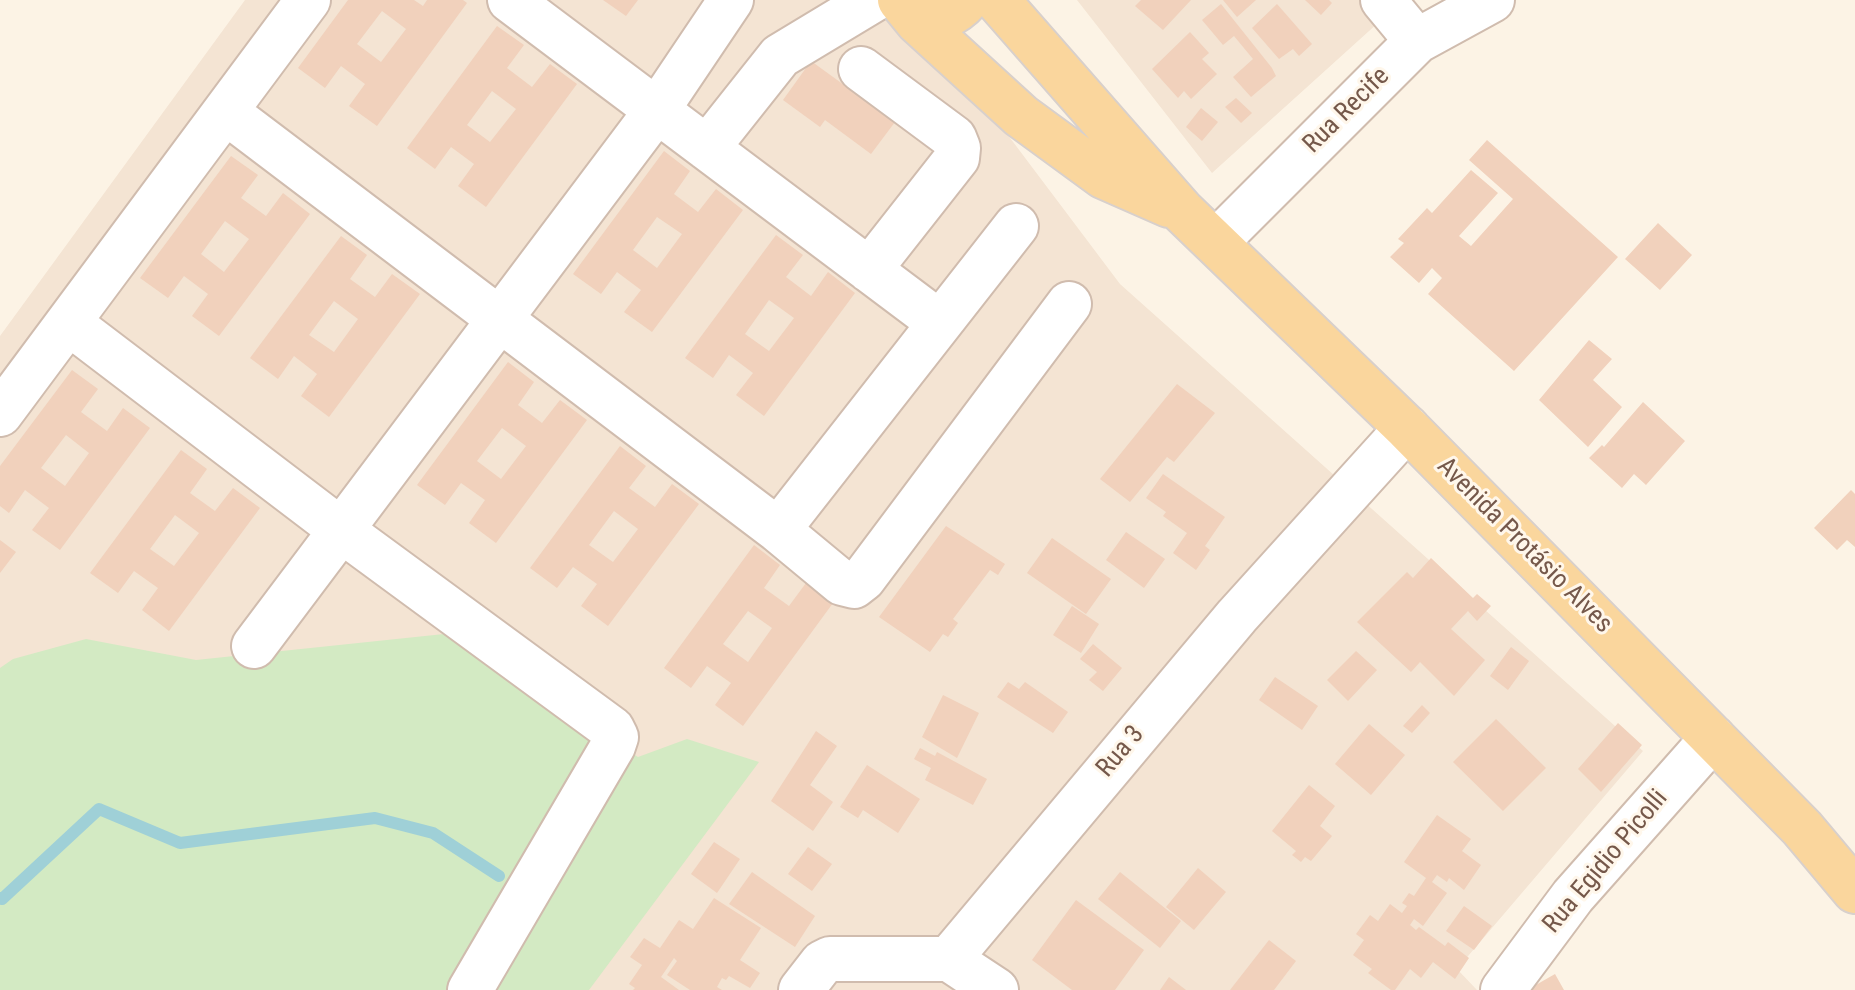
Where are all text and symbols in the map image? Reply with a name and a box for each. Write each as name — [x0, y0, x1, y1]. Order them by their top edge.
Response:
street label: Rua Recife — [1297, 61, 1397, 161]
street label: Avenida Protásio Alves — [1430, 452, 1618, 640]
street label: Rua 3 — [1091, 720, 1151, 784]
street label: Rua Egidio Picolli — [1537, 784, 1675, 940]

